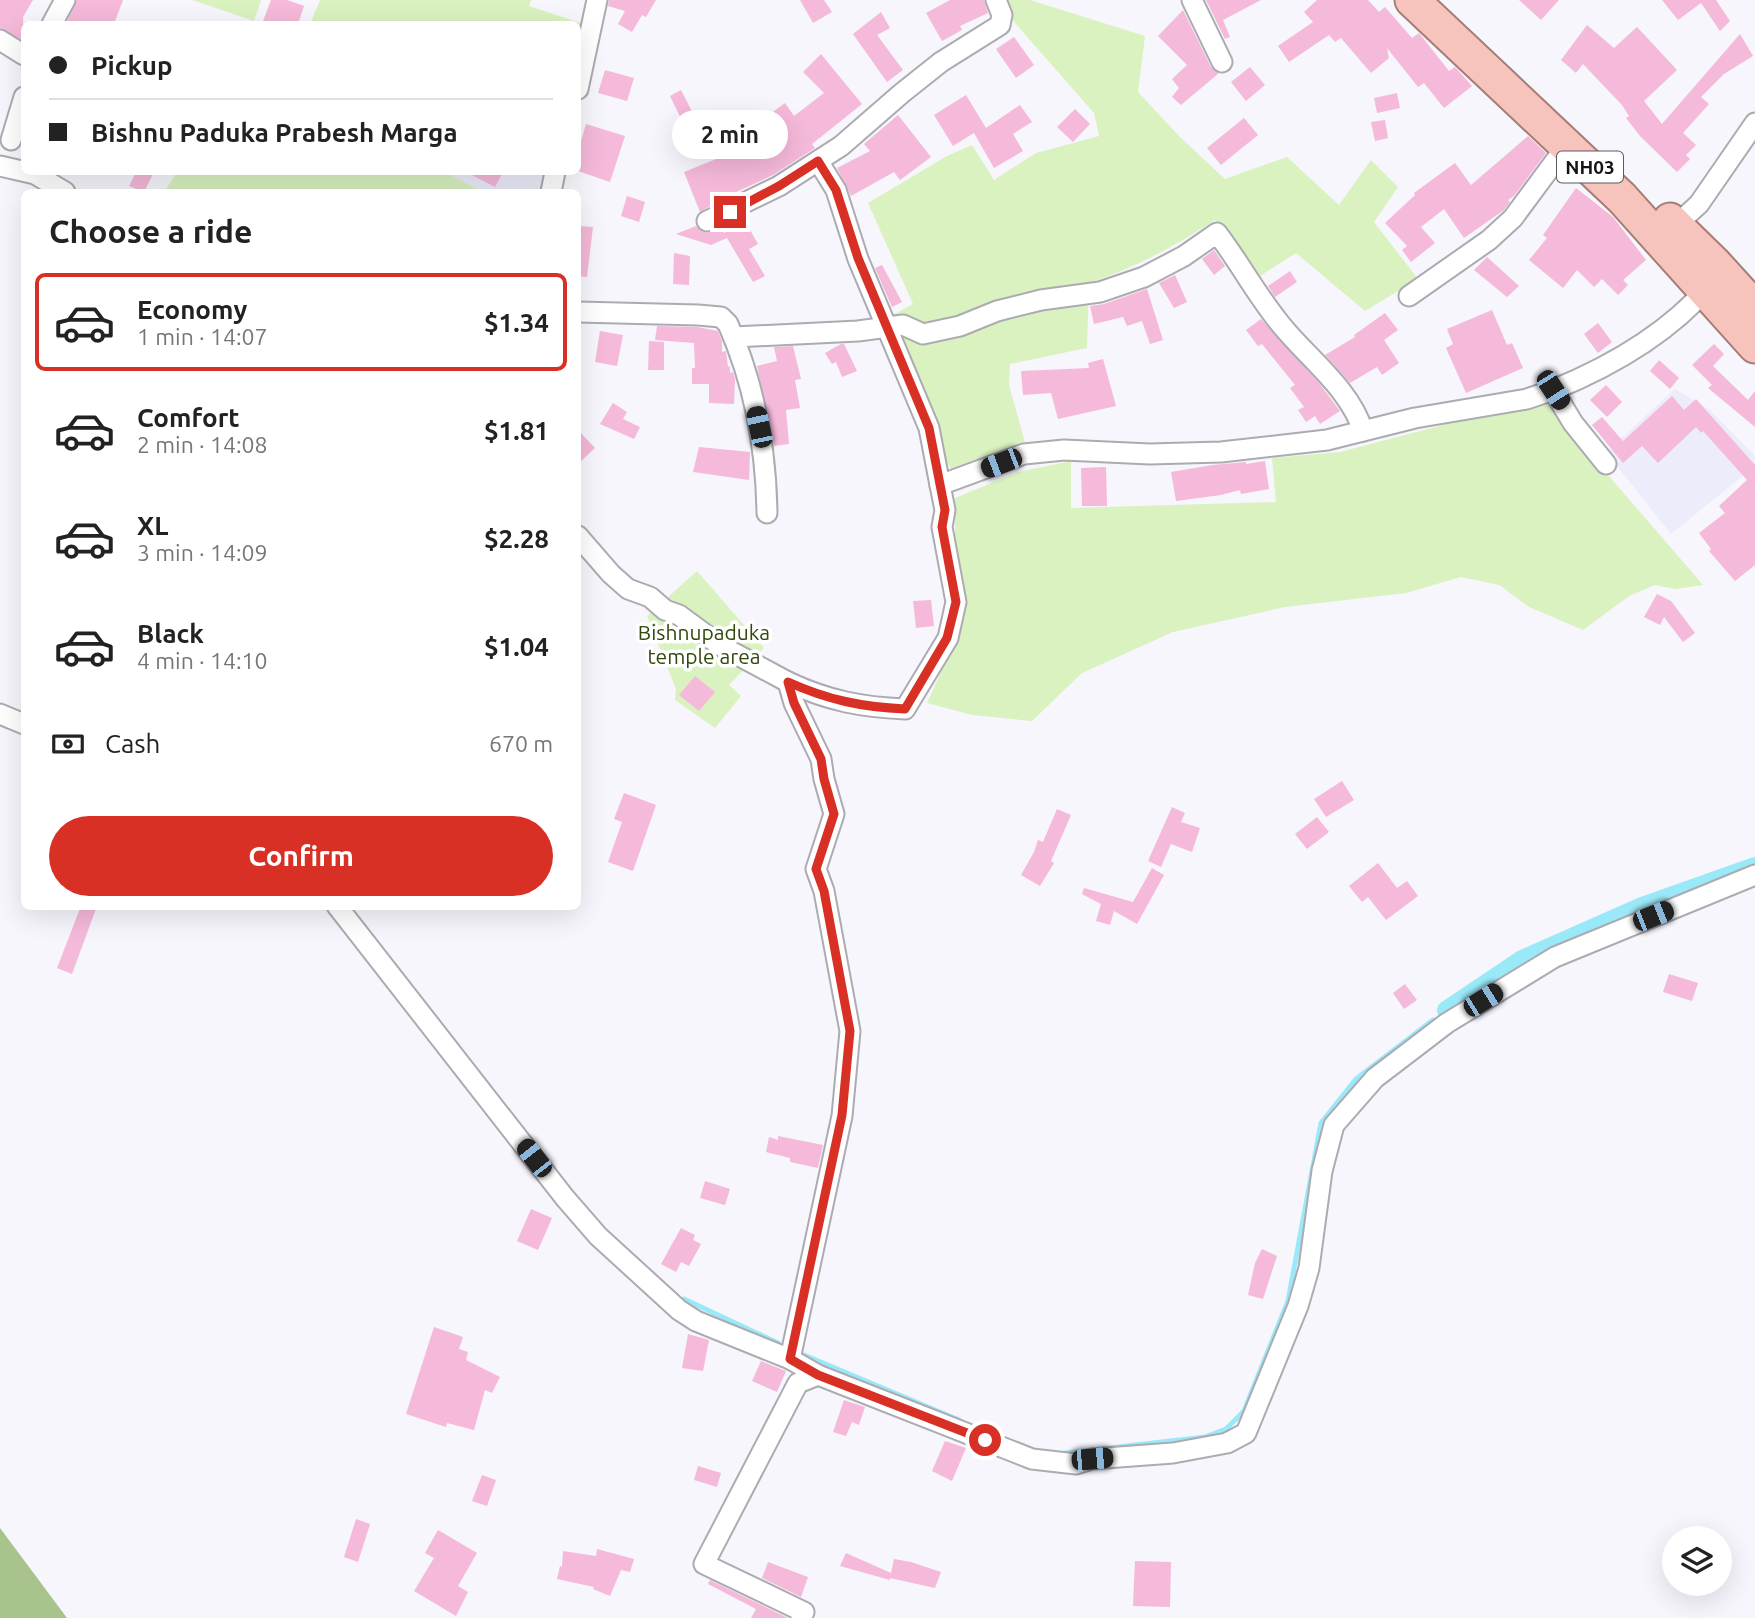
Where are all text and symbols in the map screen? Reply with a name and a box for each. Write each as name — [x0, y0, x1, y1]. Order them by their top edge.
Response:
text: Pickup — [91, 51, 173, 80]
callout: 2 min — [672, 110, 788, 160]
text: Bishnu Paduka Prabesh Marga — [91, 118, 458, 147]
text: 2 min — [701, 122, 759, 147]
road number: NH03 — [1557, 152, 1623, 182]
route end — [714, 196, 746, 228]
text: Choose a ride — [49, 213, 252, 249]
icon: car — [53, 291, 116, 354]
text: Economy — [137, 295, 247, 324]
text: $1.34 — [484, 308, 549, 337]
text: 1 min · 14:07 — [137, 324, 268, 349]
car — [1533, 367, 1574, 413]
icon: car — [53, 399, 116, 462]
text: Comfort — [137, 403, 240, 432]
car — [745, 404, 774, 450]
text: $1.81 — [484, 416, 549, 445]
text: 2 min · 14:08 — [137, 432, 268, 457]
car — [978, 446, 1025, 480]
icon: car — [53, 507, 116, 570]
text: XL — [137, 511, 168, 540]
text: $2.28 — [484, 524, 549, 553]
text: 3 min · 14:09 — [137, 540, 268, 565]
icon: car — [53, 615, 116, 678]
text: Black — [137, 619, 204, 648]
park label: Bishnupaduka temple area — [638, 620, 770, 668]
text: $1.04 — [484, 632, 549, 661]
text: 4 min · 14:10 — [137, 648, 268, 673]
icon: cash — [49, 725, 87, 763]
text: Cash — [105, 729, 160, 758]
text: 670 m — [489, 731, 553, 756]
button: Confirm — [49, 816, 553, 896]
car — [1630, 898, 1677, 934]
car — [1460, 980, 1507, 1020]
car — [513, 1135, 556, 1181]
route start — [969, 1424, 1001, 1456]
car — [1071, 1447, 1114, 1471]
map controls — [1662, 1526, 1732, 1596]
button: layers — [1662, 1526, 1732, 1596]

